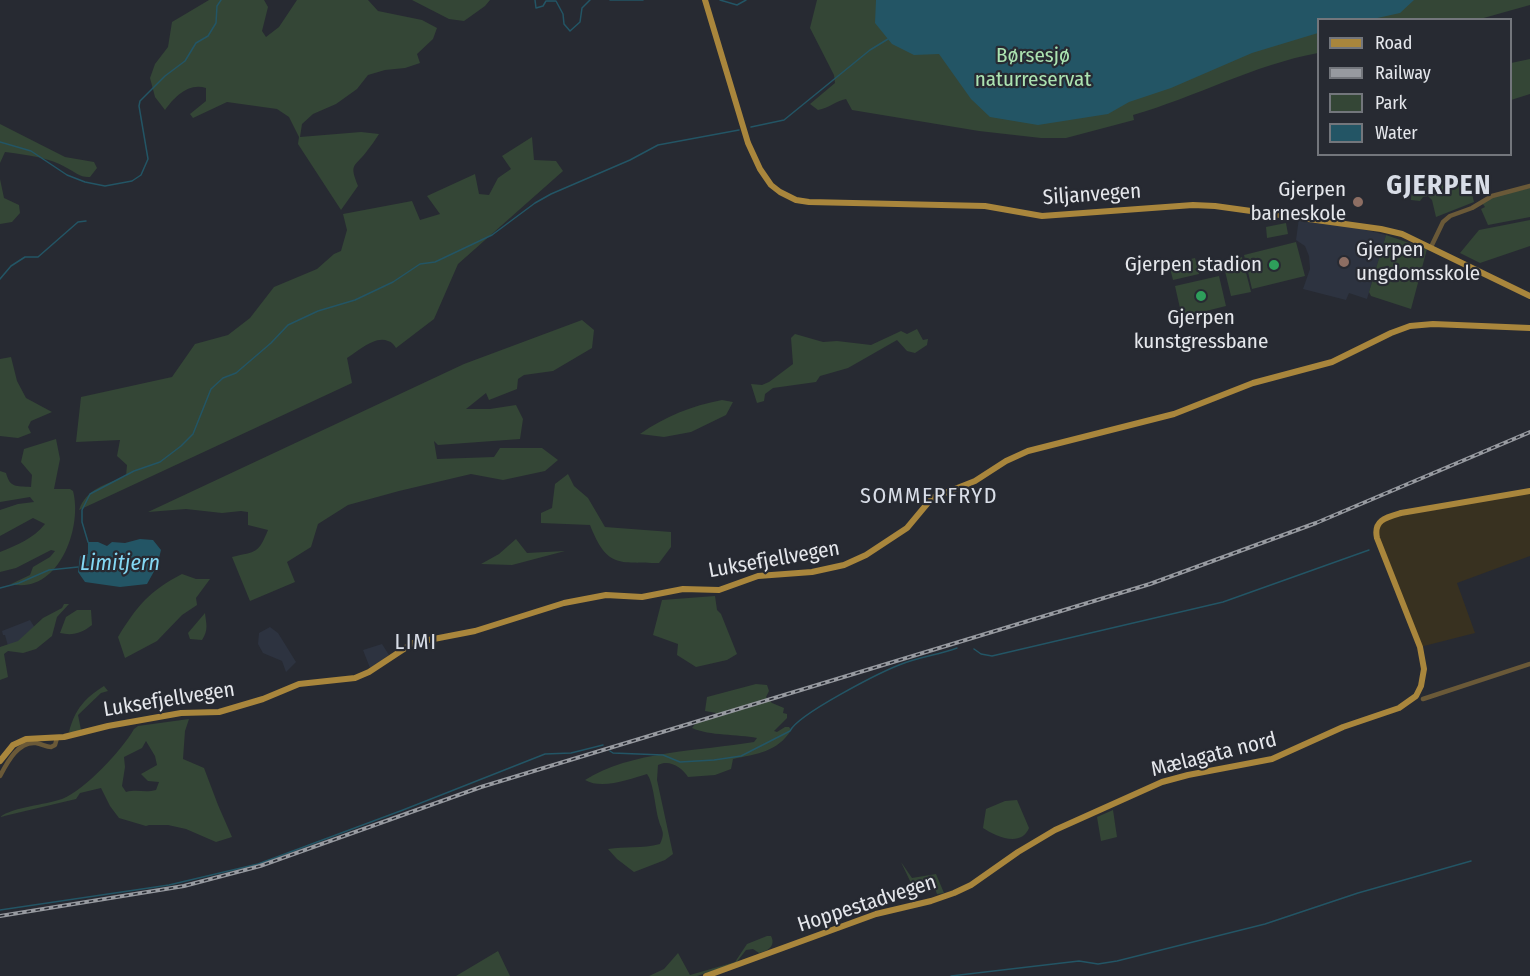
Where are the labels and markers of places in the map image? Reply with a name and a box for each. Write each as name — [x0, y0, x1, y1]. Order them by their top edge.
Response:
place label: Gjerpen barneskole — [1251, 177, 1346, 227]
marker: Gjerpen barneskole — [1351, 195, 1365, 209]
place label: Gjerpen ungdomsskole — [1356, 237, 1480, 287]
place label: Gjerpen stadion — [1125, 252, 1262, 278]
marker: Gjerpen ungdomsskole — [1337, 255, 1351, 269]
marker: Gjerpen stadion — [1267, 258, 1281, 272]
marker: Gjerpen kunstgressbane — [1194, 289, 1208, 303]
place label: Gjerpen kunstgressbane — [1134, 305, 1268, 355]

